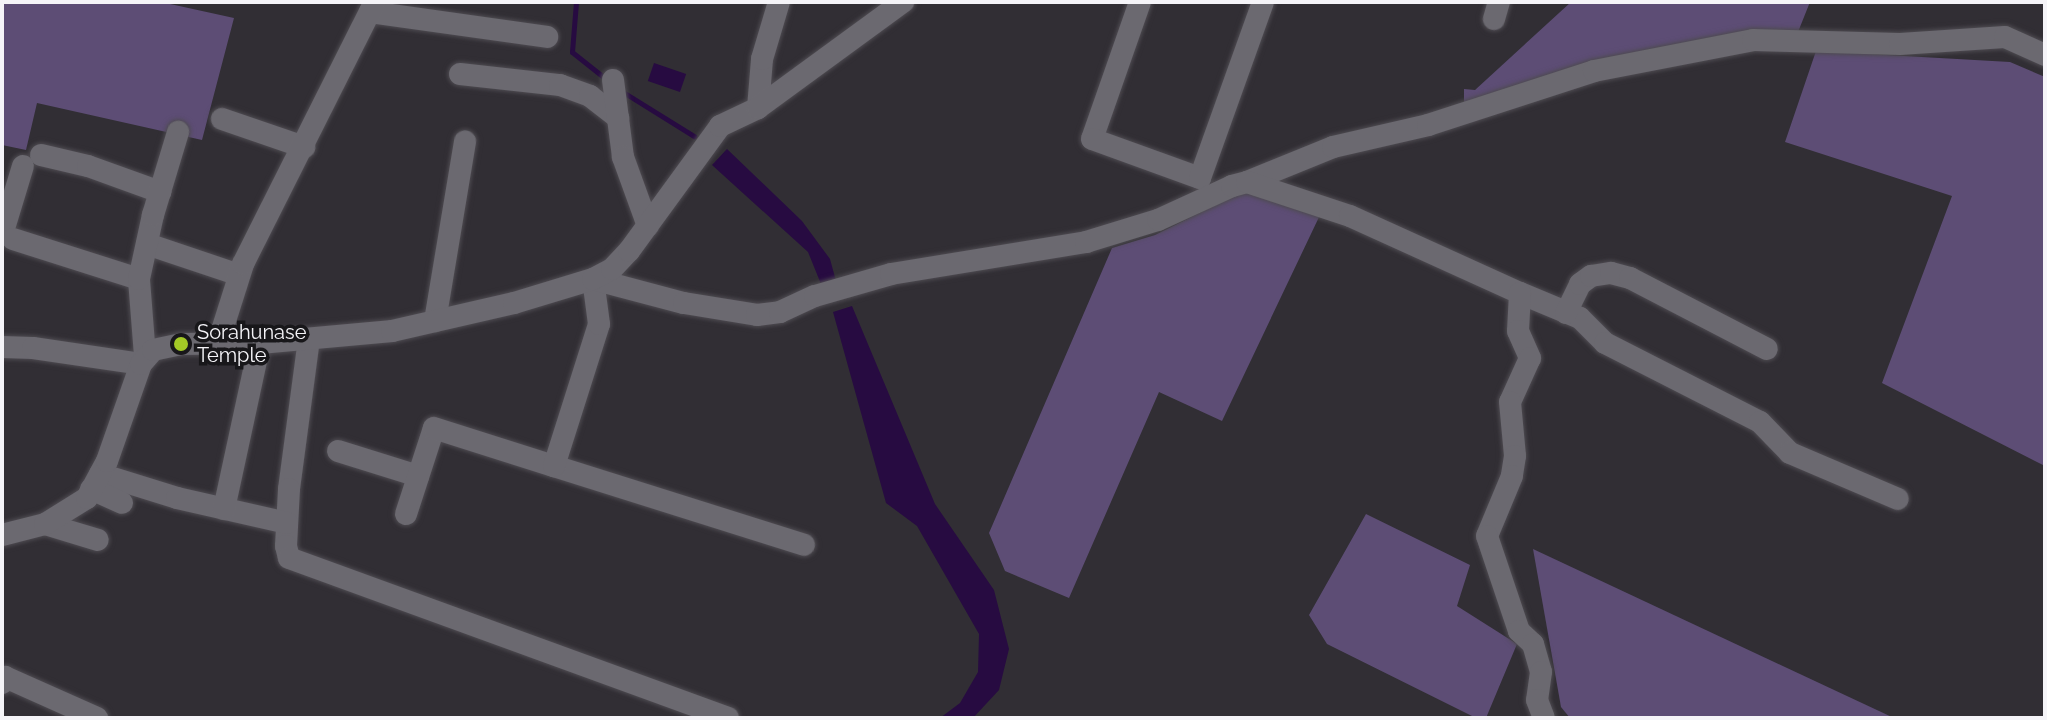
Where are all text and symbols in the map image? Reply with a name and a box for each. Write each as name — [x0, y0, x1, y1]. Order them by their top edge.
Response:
place label: Sorahunase Temple — [197, 320, 306, 367]
marker: Sorahunase Temple — [172, 335, 190, 353]

